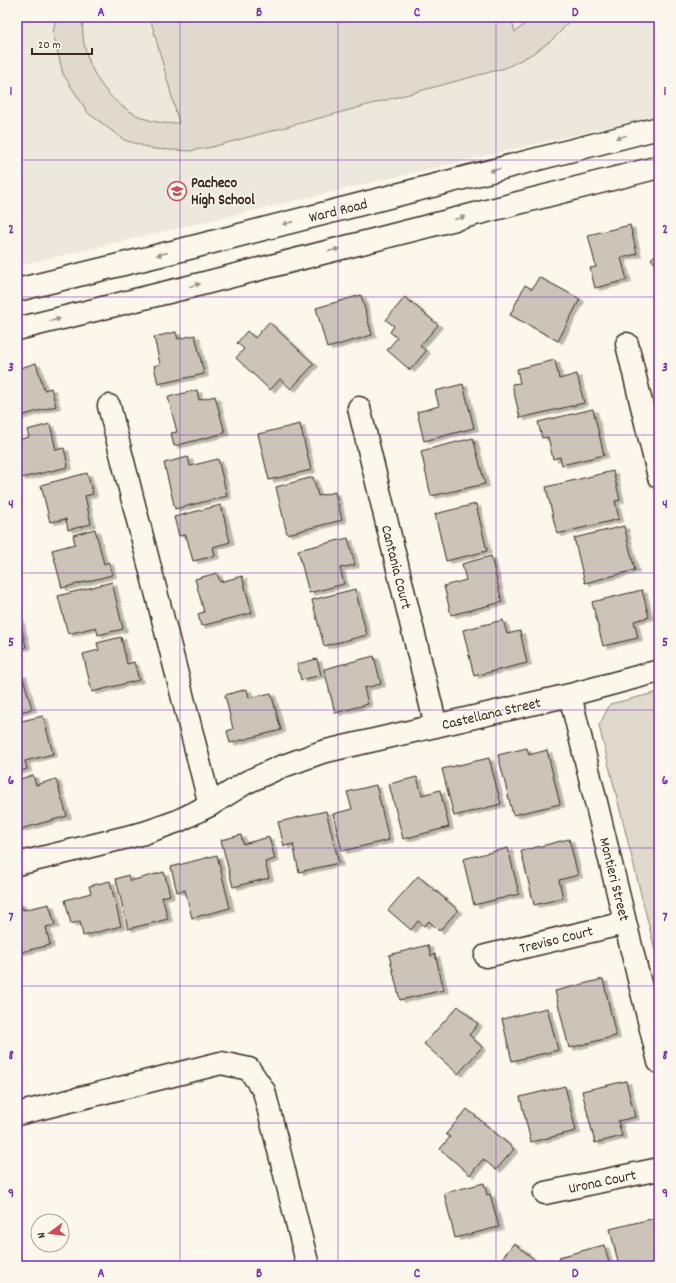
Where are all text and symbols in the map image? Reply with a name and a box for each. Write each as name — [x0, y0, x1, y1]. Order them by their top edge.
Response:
text: A — [97, 4, 105, 23]
text: B — [256, 4, 262, 23]
text: C — [414, 4, 421, 23]
text: D — [572, 4, 579, 23]
scale bar — [32, 30, 92, 56]
text: 20 m — [38, 37, 61, 54]
text: 1 — [10, 83, 13, 102]
text: 1 — [664, 83, 667, 102]
one-way arrow — [615, 135, 627, 141]
one-way arrow — [489, 167, 501, 173]
place label: Pacheco High School — [191, 173, 255, 212]
school or university icon: Pacheco High School — [166, 180, 188, 202]
street label: Ward Road — [307, 194, 370, 230]
one-way arrow — [455, 215, 467, 221]
one-way arrow — [282, 220, 294, 226]
text: 2 — [8, 221, 14, 240]
text: 2 — [662, 221, 668, 240]
one-way arrow — [329, 247, 341, 253]
one-way arrow — [156, 252, 168, 258]
one-way arrow — [189, 282, 201, 288]
one-way arrow — [49, 316, 61, 322]
text: 3 — [8, 359, 14, 378]
text: 3 — [662, 359, 668, 378]
text: 4 — [8, 496, 14, 515]
text: 4 — [662, 496, 668, 515]
street label: Cantania Court — [374, 523, 416, 612]
text: 5 — [8, 634, 14, 653]
text: 5 — [662, 634, 668, 653]
street label: Castellana Street — [440, 693, 544, 737]
text: 6 — [8, 772, 15, 791]
text: 6 — [662, 772, 669, 791]
street label: Montieri Street — [592, 835, 634, 924]
text: 7 — [9, 909, 14, 928]
text: 7 — [663, 909, 668, 928]
street label: Treviso Court — [517, 921, 596, 961]
text: 8 — [8, 1047, 14, 1066]
text: 8 — [662, 1047, 668, 1066]
street label: Urona Court — [567, 1165, 639, 1201]
text: 9 — [8, 1185, 14, 1204]
text: 9 — [662, 1185, 668, 1204]
north arrow — [30, 1213, 70, 1253]
text: N — [34, 1230, 51, 1240]
text: A — [97, 1265, 105, 1283]
text: B — [256, 1265, 262, 1283]
text: C — [414, 1265, 421, 1283]
text: D — [572, 1265, 579, 1283]

